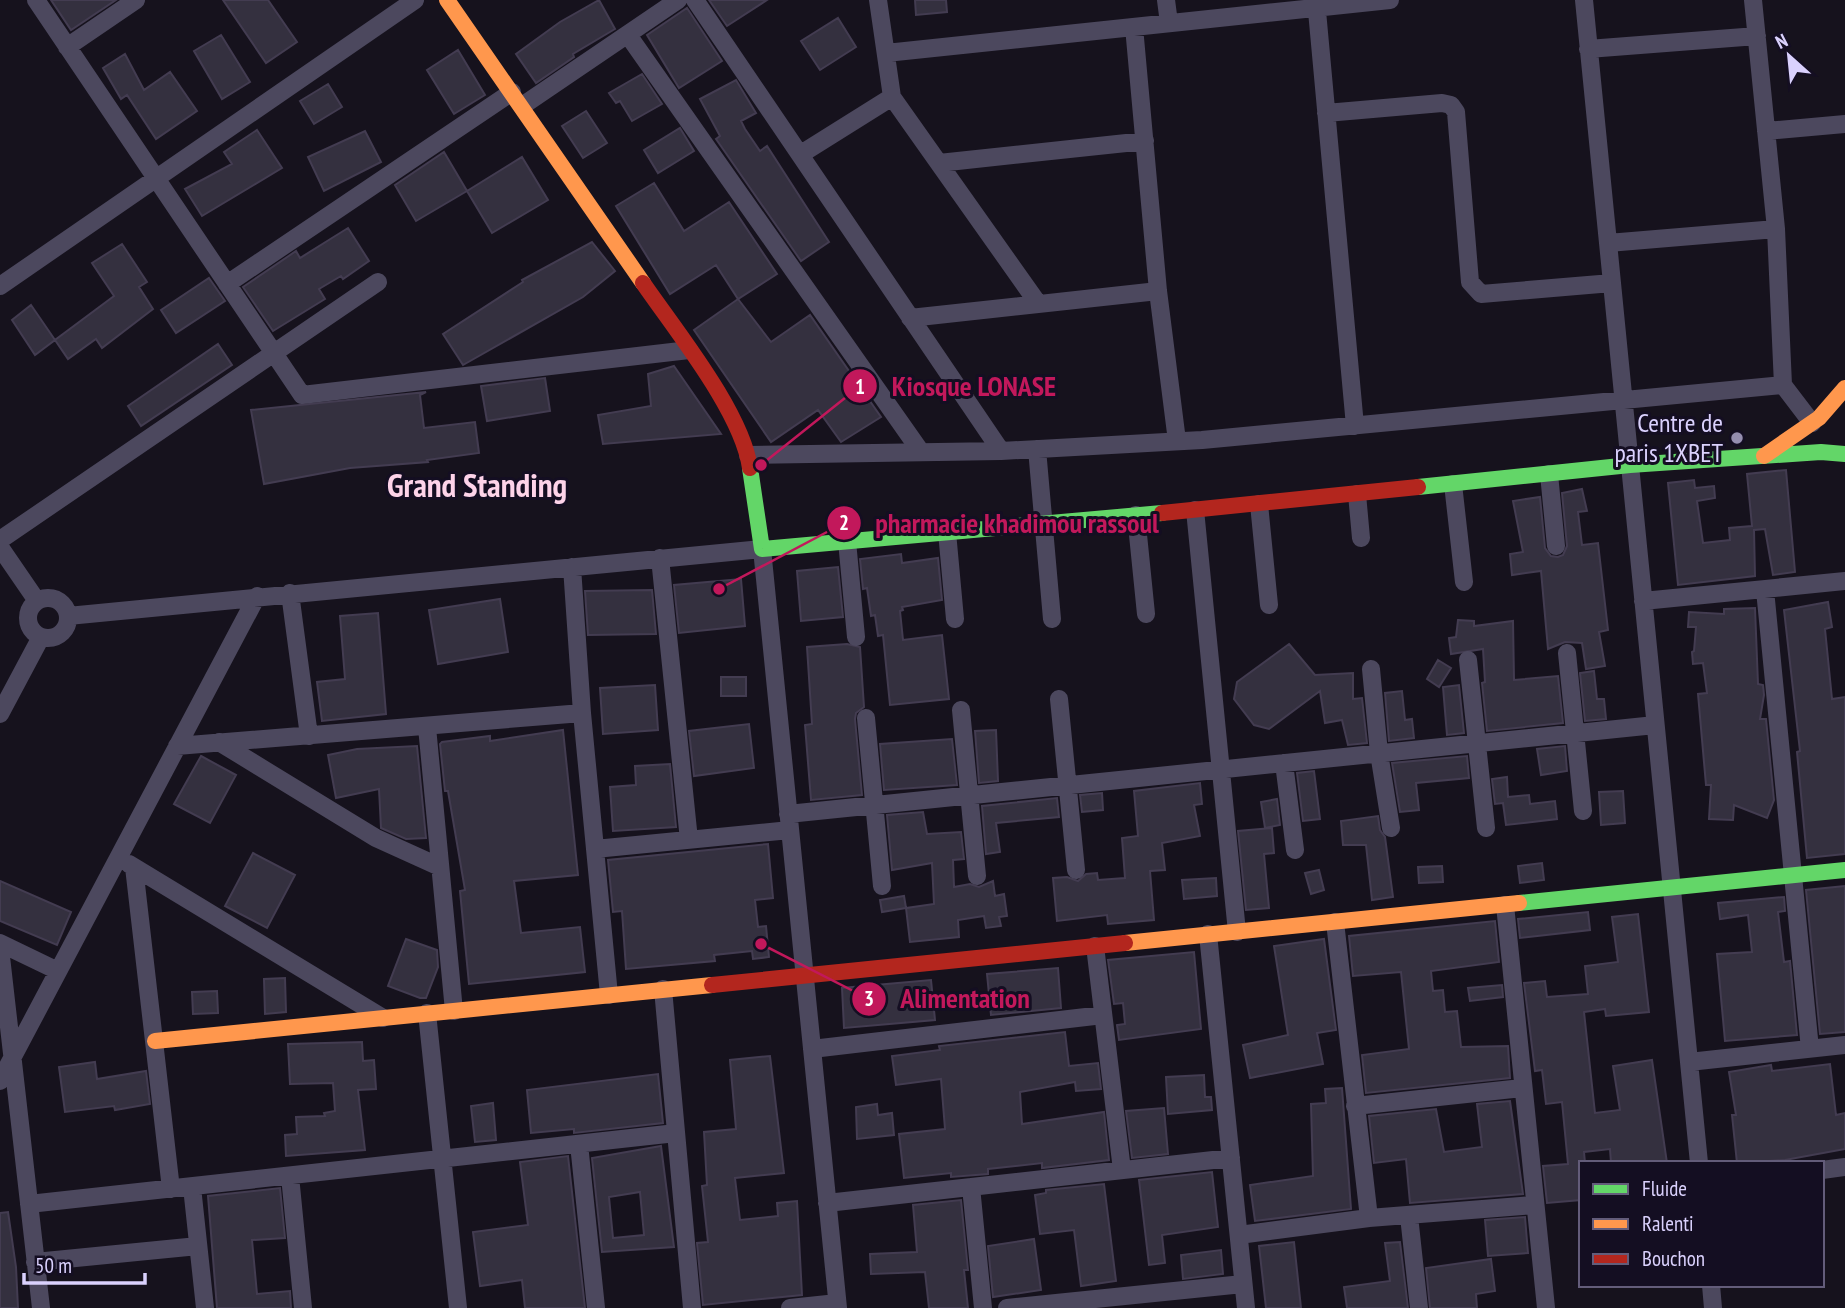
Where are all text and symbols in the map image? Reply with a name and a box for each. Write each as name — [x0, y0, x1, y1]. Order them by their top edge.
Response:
north arrow — [1754, 21, 1824, 91]
text: N — [1771, 28, 1791, 54]
callout: Kiosque LONASE — [843, 362, 1070, 411]
text: Kiosque LONASE — [892, 367, 1056, 404]
text: 1 — [855, 373, 865, 400]
place label: Centre de paris 1XBET — [1615, 406, 1723, 469]
marker: Centre de paris 1XBET — [1729, 430, 1745, 446]
district label: Grand Standing — [387, 463, 567, 506]
callout: pharmacie khadimou rassoul — [826, 499, 1173, 548]
text: pharmacie khadimou rassoul — [875, 504, 1159, 541]
text: 2 — [839, 509, 849, 536]
callout: Alimentation — [851, 974, 1044, 1023]
text: Alimentation — [899, 979, 1030, 1016]
text: 3 — [864, 985, 874, 1012]
legend — [1579, 1161, 1824, 1287]
text: Fluide — [1642, 1175, 1687, 1202]
text: Ralenti — [1642, 1210, 1694, 1237]
scale bar — [24, 1242, 145, 1286]
text: Bouchon — [1642, 1245, 1705, 1272]
text: 50 m — [35, 1252, 72, 1279]

